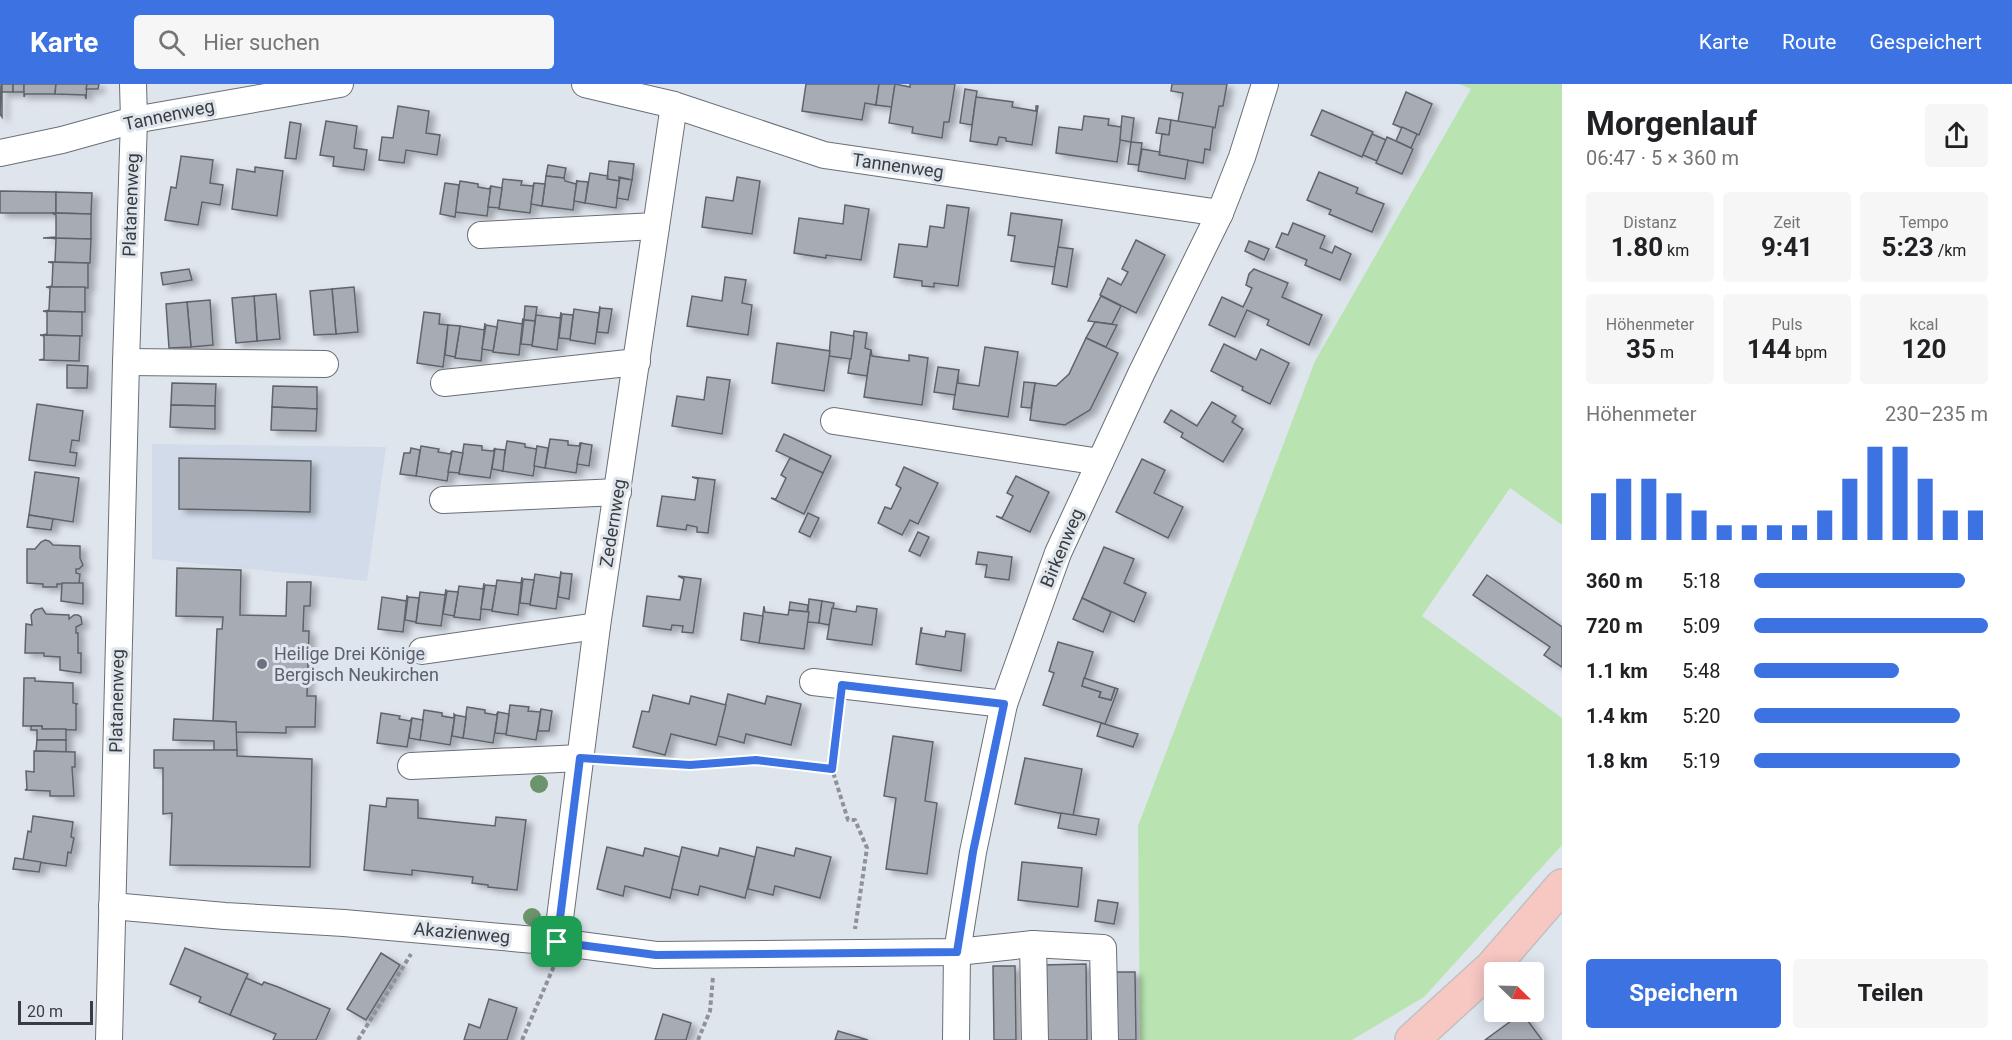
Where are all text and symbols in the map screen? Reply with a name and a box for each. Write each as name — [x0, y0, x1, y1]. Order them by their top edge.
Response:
search box — [134, 15, 554, 69]
text: Karte — [30, 26, 98, 59]
icon: search — [155, 26, 188, 59]
text: Hier suchen — [203, 30, 320, 55]
text: Karte — [1699, 30, 1749, 54]
text: Route — [1782, 30, 1836, 54]
text: Gespeichert — [1869, 30, 1982, 54]
street label: Tannenweg — [122, 95, 216, 134]
text: Morgenlauf — [1586, 104, 1757, 143]
button: share — [1925, 104, 1988, 167]
text: 06:47 · 5 × 360 m — [1586, 146, 1739, 170]
street label: Tannenweg — [851, 149, 945, 182]
street label: Platanenweg — [118, 153, 143, 257]
text: Distanz — [1623, 213, 1677, 232]
text: Zeit — [1773, 213, 1801, 232]
text: Tempo — [1899, 213, 1949, 232]
text: 1.80 — [1611, 232, 1663, 262]
text: 9:41 — [1761, 232, 1813, 262]
text: 5:23 — [1882, 232, 1934, 262]
text: km — [1663, 241, 1689, 260]
text: /km — [1934, 241, 1966, 260]
text: Höhenmeter — [1606, 315, 1694, 334]
text: Puls — [1771, 315, 1803, 334]
text: kcal — [1910, 315, 1938, 334]
text: 35 — [1626, 334, 1656, 364]
text: 144 — [1747, 334, 1791, 364]
text: 120 — [1902, 334, 1946, 364]
text: m — [1656, 343, 1674, 362]
text: bpm — [1791, 343, 1827, 362]
text: Höhenmeter — [1586, 402, 1696, 426]
text: 230–235 m — [1885, 402, 1988, 426]
street label: Zedernweg — [595, 477, 630, 569]
street label: Birkenweg — [1036, 505, 1087, 590]
text: 360 m — [1586, 569, 1643, 593]
text: 5:18 — [1682, 569, 1721, 593]
text: 720 m — [1586, 614, 1643, 638]
text: 5:09 — [1682, 614, 1721, 638]
place label: Heilige Drei Könige Bergisch Neukirchen — [274, 643, 439, 685]
street label: Platanenweg — [105, 649, 128, 753]
marker: Heilige Drei Könige Bergisch Neukirchen — [255, 657, 269, 671]
text: 1.1 km — [1586, 659, 1648, 683]
text: 5:48 — [1682, 659, 1721, 683]
text: 1.4 km — [1586, 704, 1648, 728]
text: 5:20 — [1682, 704, 1721, 728]
text: 1.8 km — [1586, 749, 1648, 773]
text: 5:19 — [1682, 749, 1721, 773]
pin — [531, 916, 582, 967]
street label: Akazienweg — [413, 918, 511, 947]
icon: arrive — [540, 925, 573, 958]
button: Speichern — [1586, 959, 1781, 1028]
button: Teilen — [1793, 959, 1988, 1028]
north arrow — [1484, 962, 1544, 1022]
map controls — [1484, 962, 1544, 1022]
scale bar — [18, 998, 93, 1026]
text: 20 m — [27, 1002, 63, 1021]

